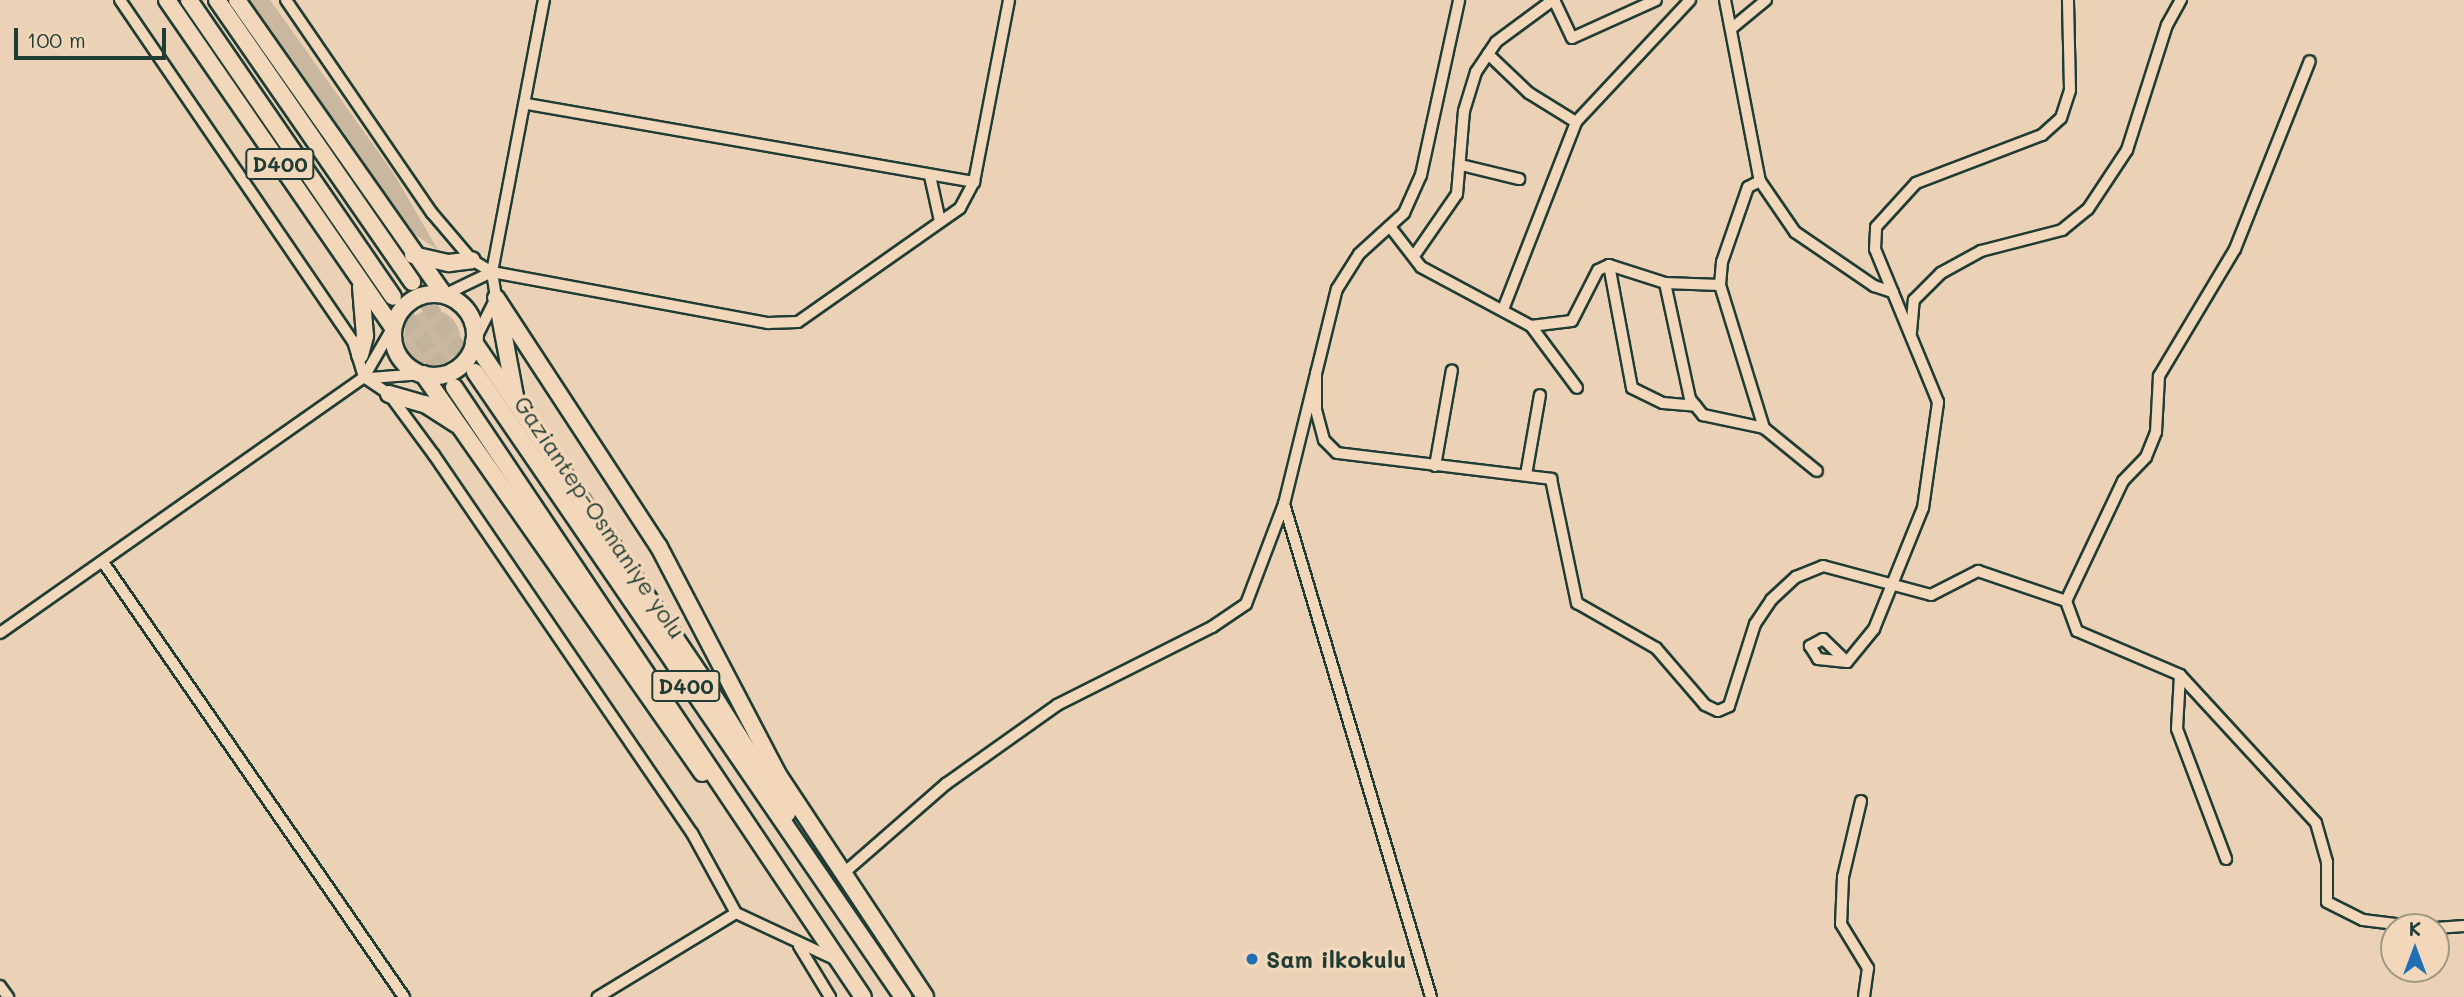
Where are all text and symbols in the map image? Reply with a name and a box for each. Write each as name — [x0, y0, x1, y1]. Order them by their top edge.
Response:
scale bar — [18, 14, 170, 58]
text: 100 m — [27, 26, 86, 53]
road number: D400 — [245, 146, 315, 182]
street label: Gaziantep-Osmaniye yolu — [509, 391, 691, 643]
road number: D400 — [651, 668, 721, 704]
north arrow — [2380, 913, 2450, 983]
text: K — [2409, 916, 2421, 941]
place label: Sam ilkokulu — [1266, 945, 1406, 973]
marker: Sam ilkokulu — [1244, 951, 1260, 967]

